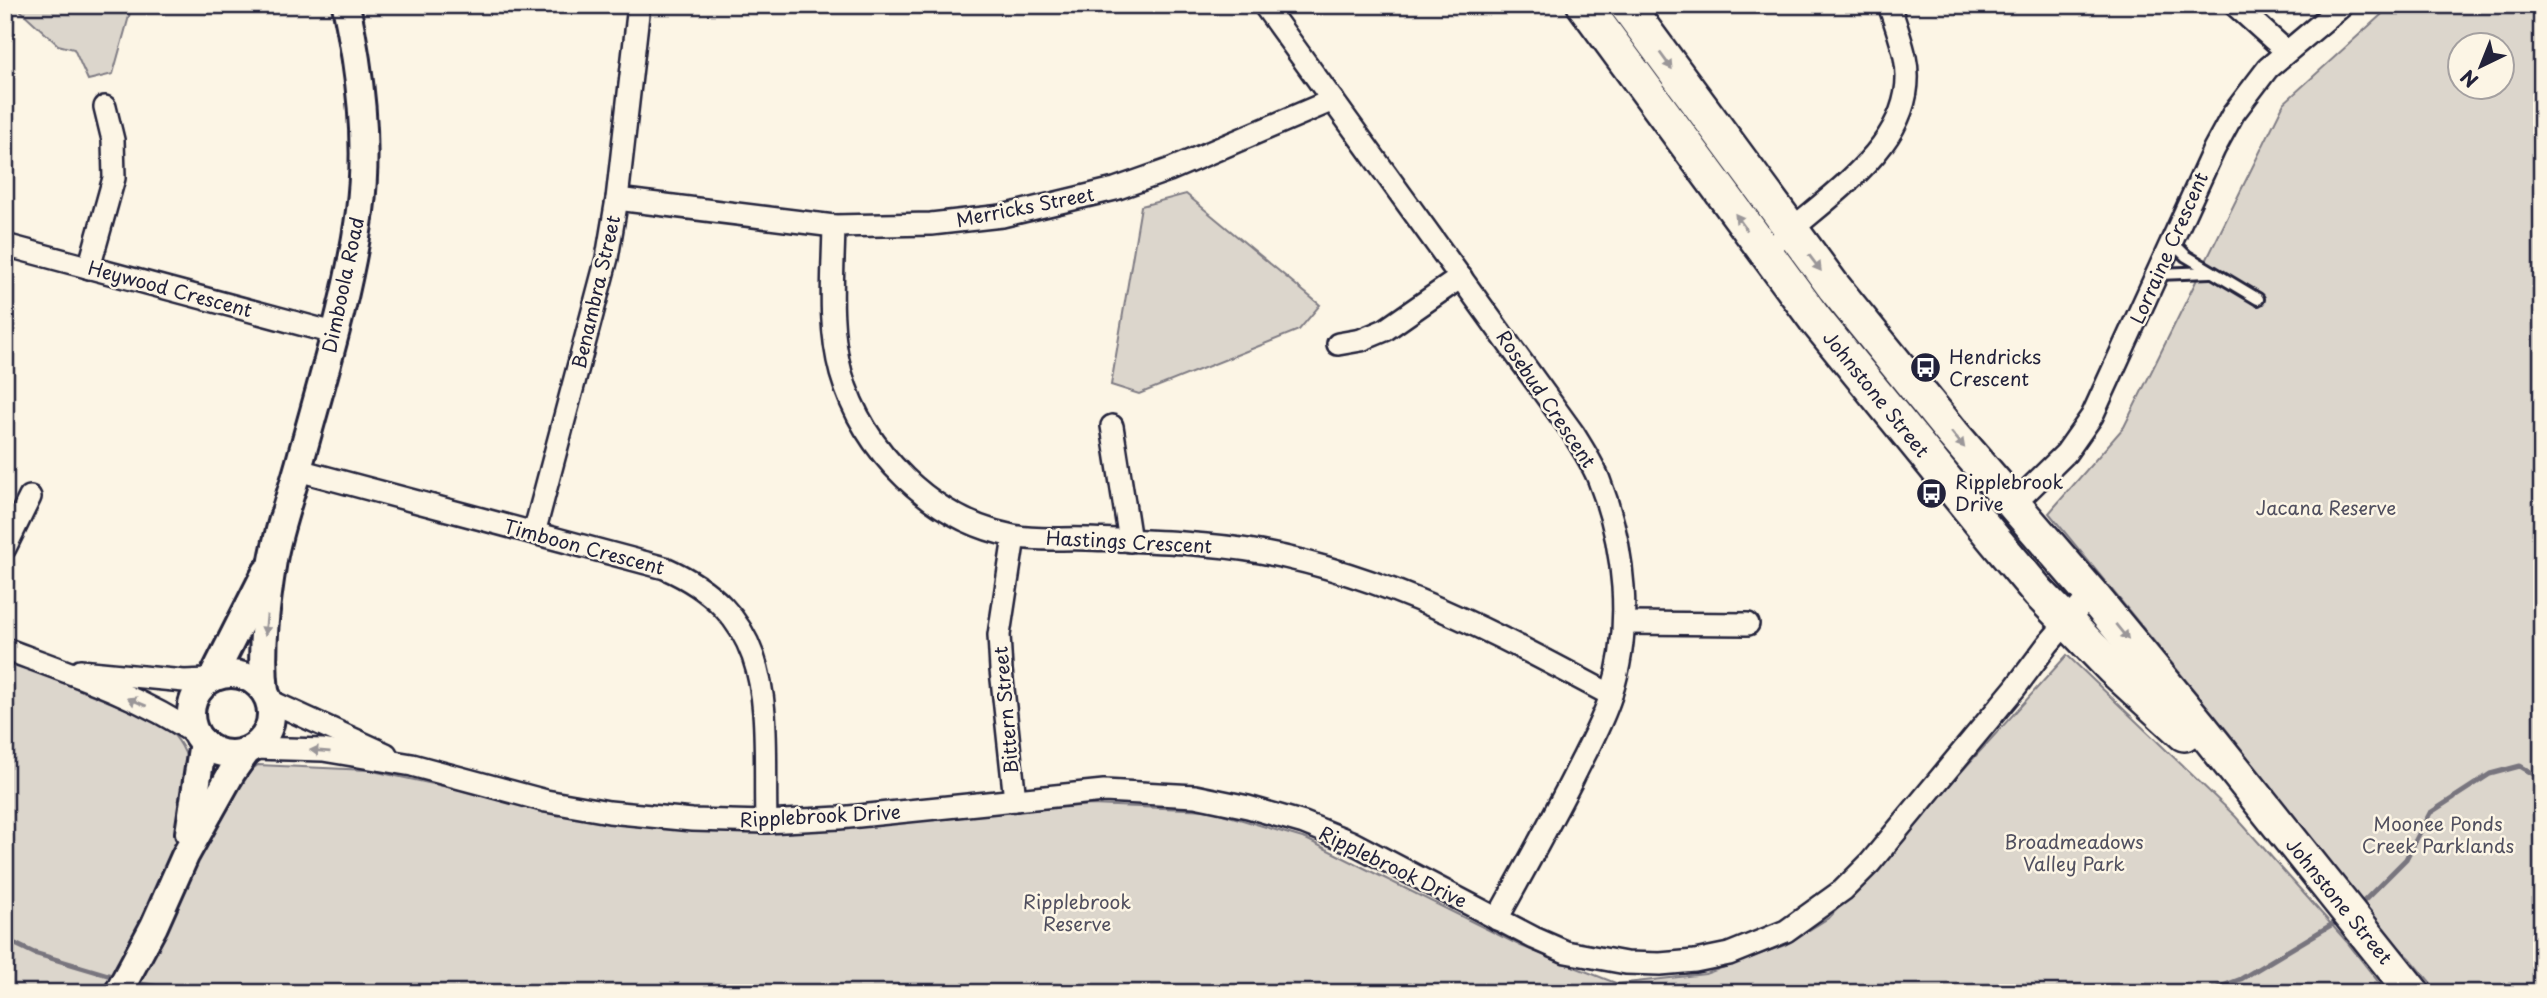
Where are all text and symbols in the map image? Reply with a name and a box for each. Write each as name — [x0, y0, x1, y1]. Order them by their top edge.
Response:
north arrow — [2446, 32, 2516, 102]
one-way arrow — [1659, 51, 1673, 70]
text: N — [2454, 64, 2484, 95]
street label: Lorraine Crescent — [2122, 167, 2214, 328]
street label: Merricks Street — [954, 179, 1096, 233]
street label: Benambra Street — [564, 212, 626, 371]
one-way arrow — [1735, 213, 1749, 231]
street label: Dimboola Road — [314, 214, 370, 355]
street label: Heywood Crescent — [85, 253, 256, 323]
one-way arrow — [1808, 254, 1823, 272]
street label: Rosebud Crescent — [1490, 324, 1604, 473]
street label: Johnstone Street — [1817, 324, 1937, 463]
place label: Hendricks Crescent — [1949, 342, 2041, 392]
bus stop icon: Hendricks Crescent — [1909, 351, 1943, 385]
one-way arrow — [1951, 431, 1966, 449]
place label: Ripplebrook Drive — [1955, 467, 2064, 517]
bus stop icon: Ripplebrook Drive — [1915, 476, 1949, 510]
park label: Jacana Reserve — [2256, 493, 2396, 521]
street label: Timboon Crescent — [501, 511, 668, 581]
street label: Hastings Crescent — [1045, 523, 1213, 559]
one-way arrow — [260, 615, 271, 637]
one-way arrow — [2114, 623, 2129, 640]
street label: Bittern Street — [985, 645, 1025, 775]
one-way arrow — [127, 696, 148, 707]
one-way arrow — [309, 745, 331, 756]
street label: Ripplebrook Drive — [739, 797, 901, 833]
park label: Moonee Ponds Creek Parklands — [2362, 809, 2514, 859]
street label: Ripplebrook Drive — [1315, 818, 1472, 914]
park label: Broadmeadows Valley Park — [2004, 827, 2144, 877]
street label: Johnstone Street — [2280, 831, 2400, 970]
park label: Ripplebrook Reserve — [1023, 887, 1131, 937]

